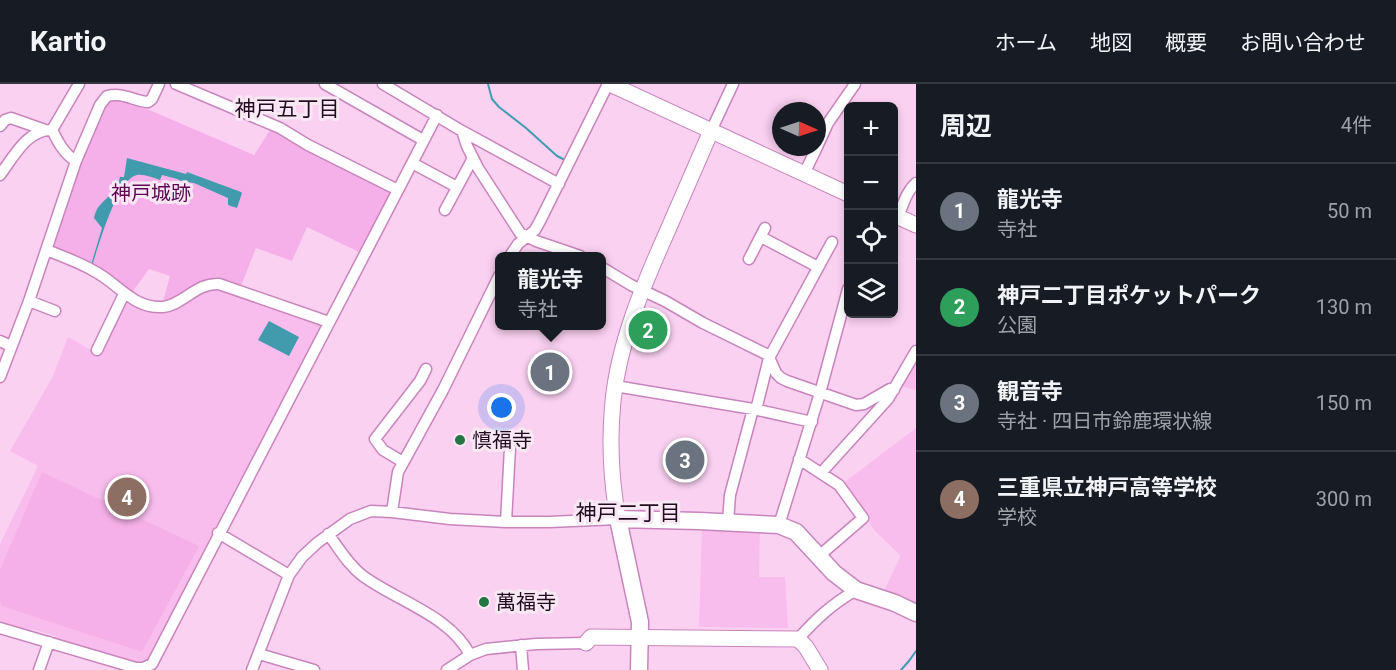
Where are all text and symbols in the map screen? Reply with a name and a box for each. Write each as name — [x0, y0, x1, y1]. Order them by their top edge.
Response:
text: Kartio — [30, 25, 106, 58]
text: ホーム — [995, 31, 1057, 55]
text: 地図 — [1090, 31, 1132, 55]
text: 概要 — [1165, 31, 1207, 55]
text: お問い合わせ — [1240, 31, 1366, 55]
district label: 神戸五丁目 — [235, 97, 340, 121]
north arrow — [772, 102, 826, 156]
map controls — [844, 102, 898, 318]
button: + — [844, 102, 898, 156]
text: 周辺 — [940, 111, 992, 141]
text: 4件 — [1341, 113, 1372, 137]
button: − — [844, 156, 898, 210]
park label: 神戸城跡 — [111, 181, 191, 205]
text: 龍光寺 — [997, 187, 1063, 212]
text: 1 — [954, 199, 965, 223]
text: 50 m — [1327, 199, 1372, 223]
button: locate — [844, 210, 898, 264]
text: 寺社 — [997, 217, 1037, 241]
popup — [495, 252, 606, 330]
button: layers — [844, 264, 898, 318]
text: 龍光寺 — [517, 267, 584, 292]
text: 神戸二丁目ポケットパーク — [997, 283, 1261, 308]
text: 2 — [954, 295, 965, 319]
text: 130 m — [1316, 295, 1372, 319]
text: 寺社 — [517, 297, 557, 321]
pin: 2 — [628, 308, 668, 352]
text: 公園 — [997, 313, 1037, 337]
pin: 1 — [530, 350, 570, 394]
text: 観音寺 — [997, 379, 1063, 404]
text: 3 — [954, 391, 965, 415]
text: 150 m — [1316, 391, 1372, 415]
your location — [487, 393, 516, 422]
text: 寺社 · 四日市鈴鹿環状線 — [997, 409, 1212, 433]
place label: 慎福寺 — [472, 428, 532, 452]
marker: 慎福寺 — [453, 433, 467, 447]
pin: 3 — [666, 438, 704, 482]
pin: 4 — [108, 474, 146, 520]
text: 三重県立神戸高等学校 — [997, 475, 1217, 500]
text: 4 — [954, 487, 965, 511]
text: 300 m — [1316, 487, 1372, 511]
district label: 神戸二丁目 — [576, 501, 681, 525]
text: 学校 — [997, 505, 1037, 529]
place label: 萬福寺 — [496, 590, 556, 614]
marker: 萬福寺 — [477, 595, 491, 609]

